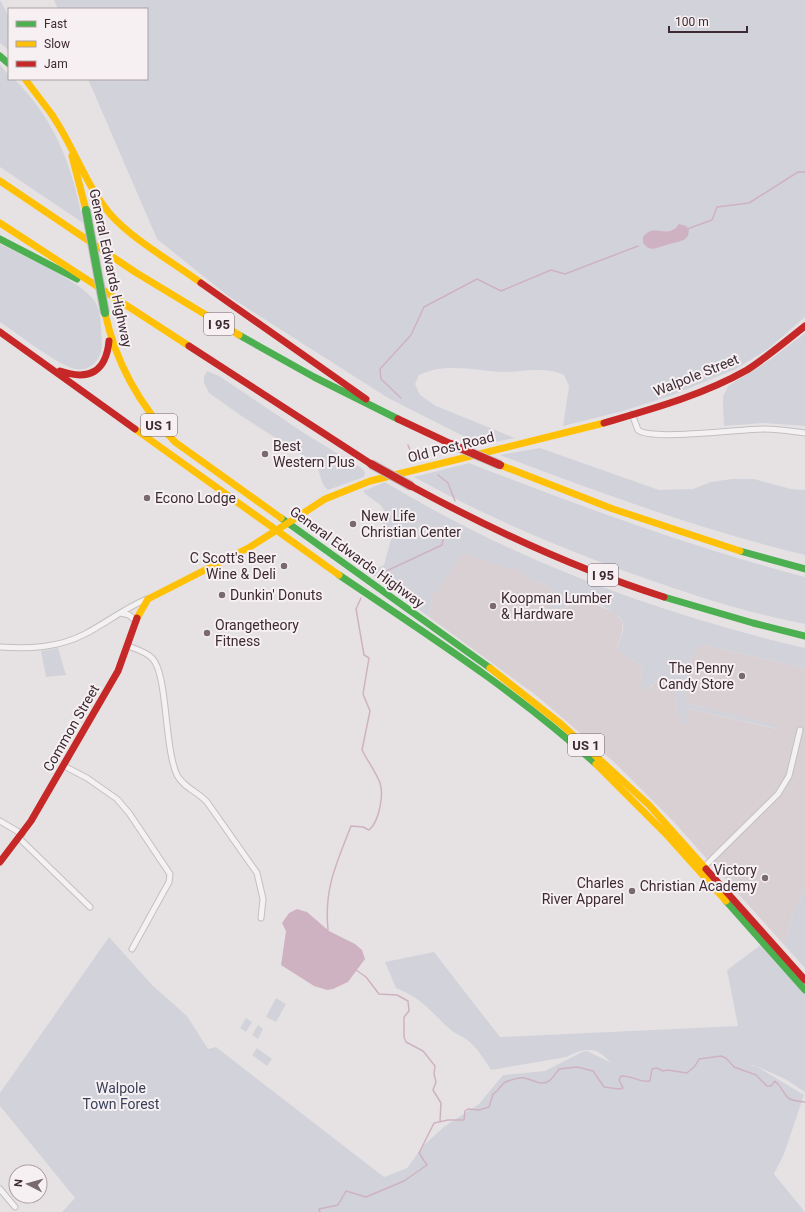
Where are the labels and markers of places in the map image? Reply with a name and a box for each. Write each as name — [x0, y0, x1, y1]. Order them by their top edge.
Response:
place label: Best Western Plus — [273, 438, 355, 470]
marker: Best Western Plus — [260, 449, 270, 459]
place label: Econo Lodge — [155, 490, 236, 506]
marker: Econo Lodge — [142, 493, 152, 503]
place label: New Life Christian Center — [361, 508, 461, 540]
marker: New Life Christian Center — [348, 519, 358, 529]
place label: C Scott's Beer Wine & Deli — [190, 550, 276, 582]
marker: C Scott's Beer Wine & Deli — [279, 561, 289, 571]
place label: Dunkin' Donuts — [230, 587, 323, 603]
marker: Dunkin' Donuts — [217, 590, 227, 600]
place label: Koopman Lumber & Hardware — [501, 590, 612, 622]
marker: Koopman Lumber & Hardware — [488, 601, 498, 611]
place label: Orangetheory Fitness — [215, 617, 299, 649]
marker: Orangetheory Fitness — [202, 628, 212, 638]
place label: The Penny Candy Store — [659, 660, 734, 692]
marker: The Penny Candy Store — [737, 671, 747, 681]
place label: Victory Christian Academy — [640, 862, 757, 894]
marker: Victory Christian Academy — [760, 873, 770, 883]
place label: Charles River Apparel — [542, 875, 624, 907]
marker: Charles River Apparel — [627, 886, 637, 896]

